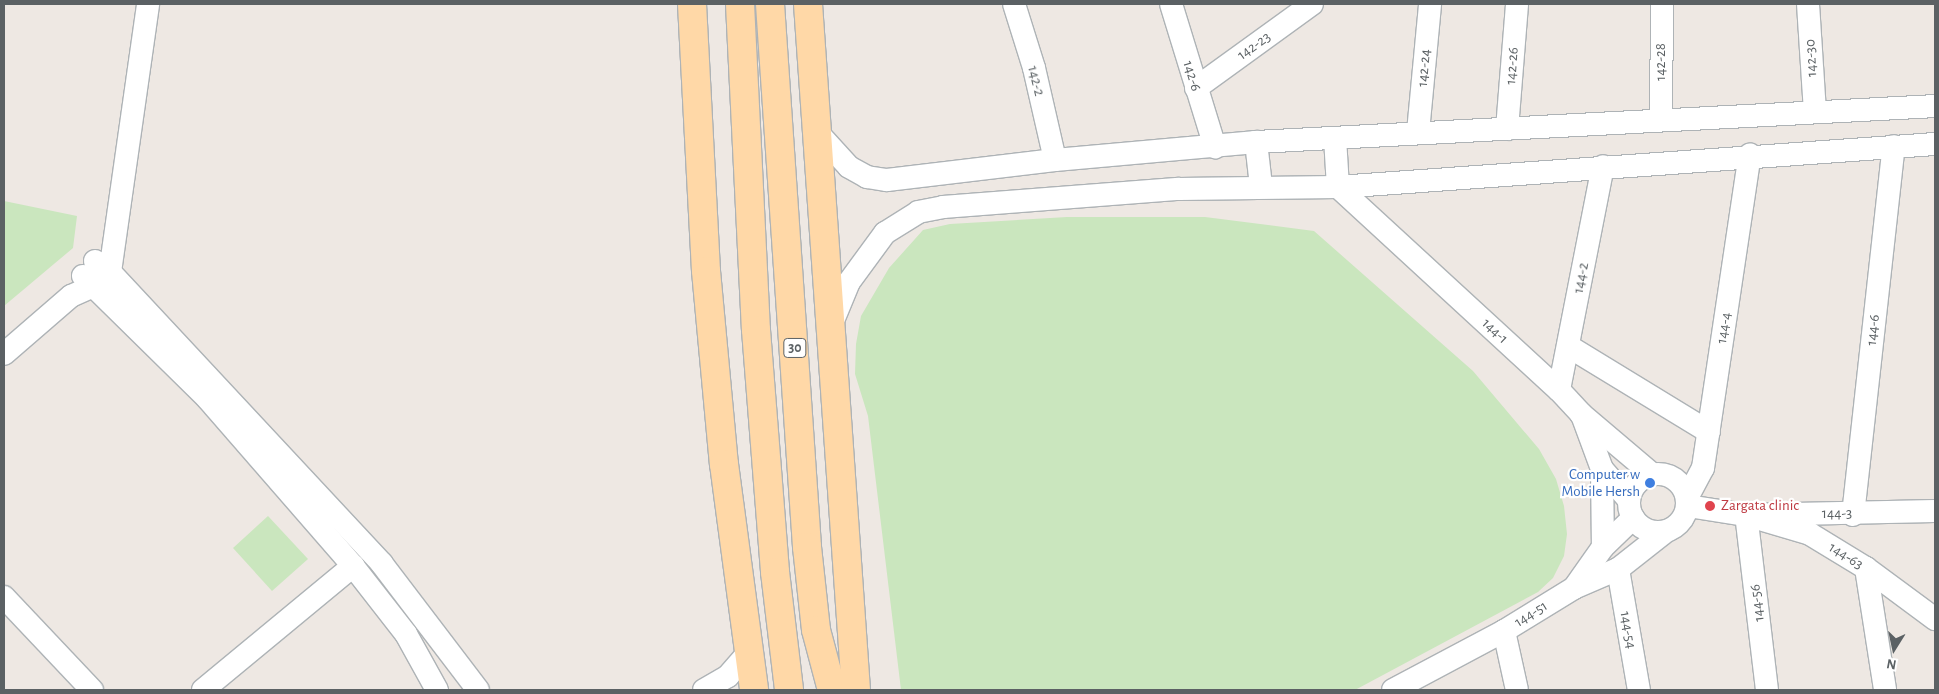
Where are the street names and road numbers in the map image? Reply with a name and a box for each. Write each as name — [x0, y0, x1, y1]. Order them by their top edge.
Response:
street label: 142-23 — [1234, 28, 1274, 64]
street label: 142-30 — [1801, 39, 1821, 77]
street label: 142-28 — [1652, 43, 1670, 81]
street label: 142-26 — [1502, 47, 1522, 85]
street label: 142-24 — [1413, 48, 1435, 88]
street label: 142-6 — [1179, 59, 1205, 93]
street label: 142-2 — [1024, 64, 1048, 98]
street label: 144-2 — [1569, 261, 1593, 295]
street label: 144-4 — [1713, 311, 1735, 345]
street label: 144-1 — [1478, 314, 1512, 348]
street label: 144-6 — [1862, 314, 1884, 346]
road number: 30 — [782, 336, 808, 359]
street label: 144-3 — [1822, 505, 1852, 523]
street label: 144-63 — [1825, 538, 1867, 574]
street label: 144-56 — [1746, 583, 1768, 623]
street label: 144-51 — [1511, 597, 1551, 631]
street label: 144-54 — [1616, 610, 1640, 650]

